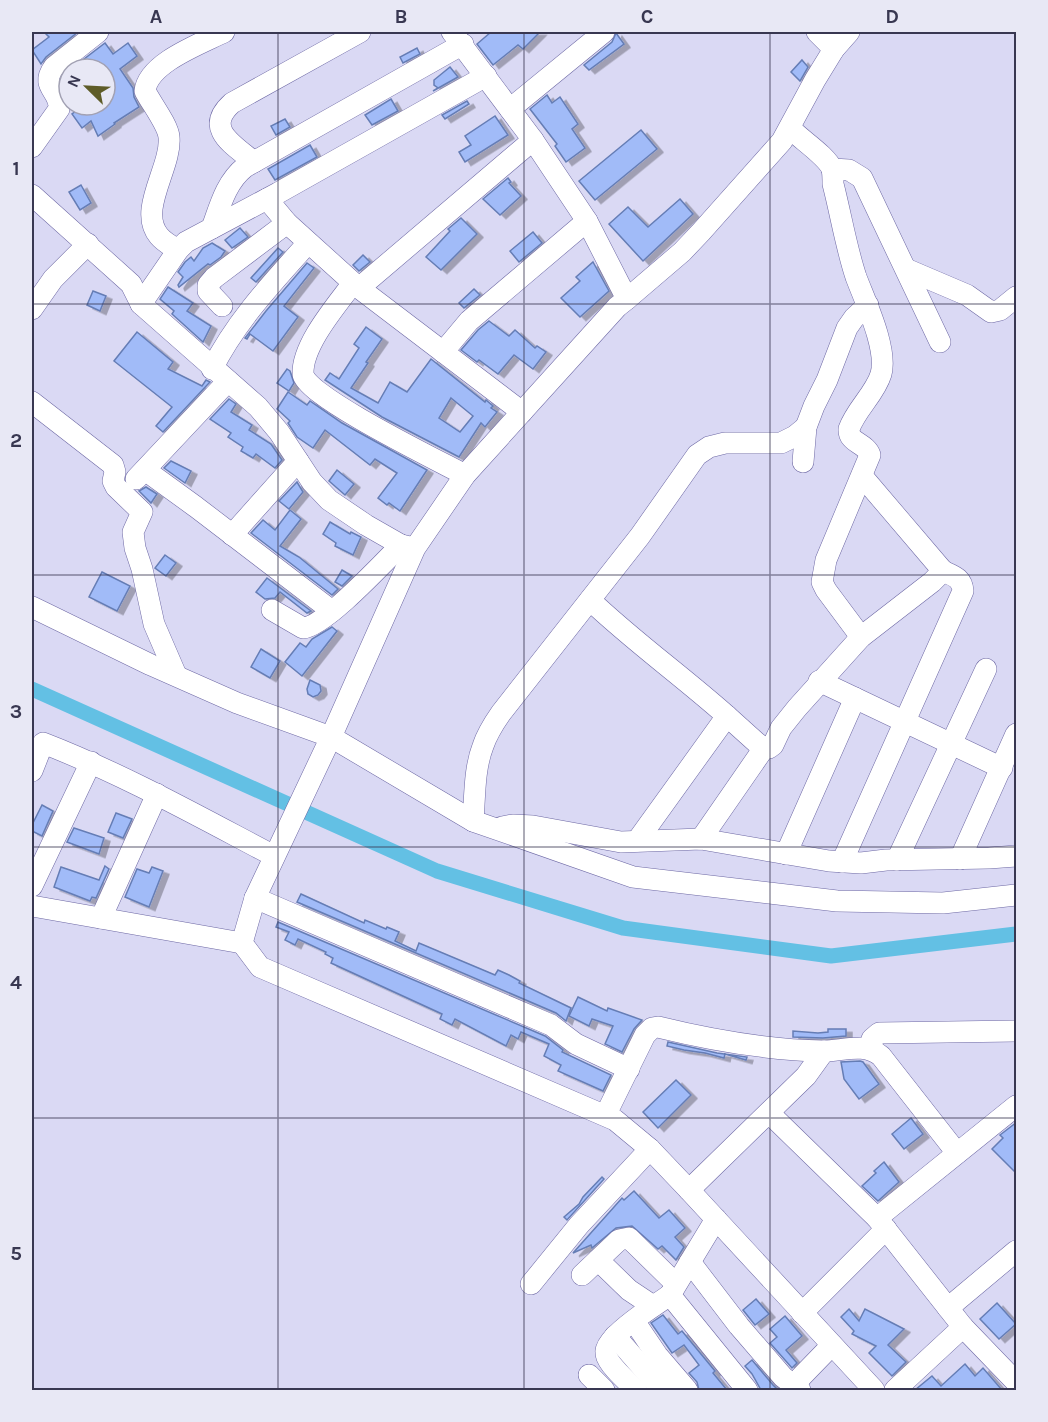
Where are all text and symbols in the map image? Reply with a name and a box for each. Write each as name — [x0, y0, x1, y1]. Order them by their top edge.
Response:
text: A — [150, 5, 163, 28]
text: B — [395, 5, 407, 28]
text: C — [641, 5, 653, 28]
text: D — [885, 5, 899, 28]
north arrow — [57, 57, 117, 117]
text: N — [63, 72, 85, 90]
text: 1 — [12, 157, 20, 180]
text: 2 — [10, 429, 22, 452]
text: 3 — [10, 700, 22, 723]
text: 4 — [10, 971, 22, 994]
text: 5 — [10, 1242, 22, 1265]

